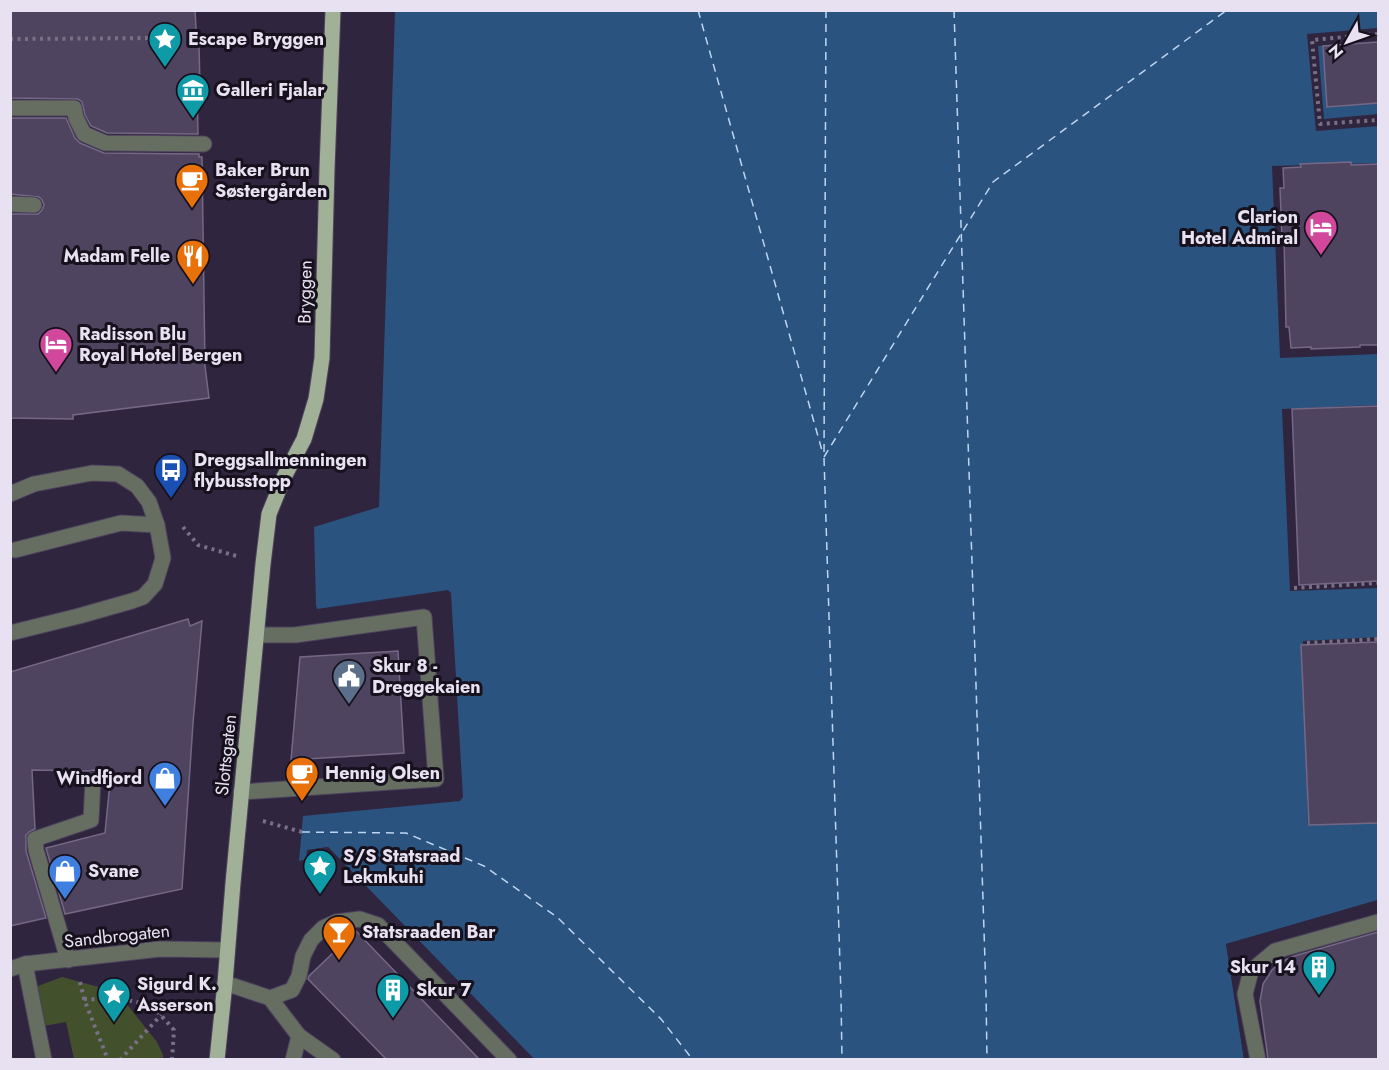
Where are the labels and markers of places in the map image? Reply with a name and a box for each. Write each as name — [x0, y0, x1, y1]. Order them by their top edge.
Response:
place icon: Escape Bryggen — [147, 21, 183, 68]
place label: Escape Bryggen — [188, 26, 324, 52]
museum icon: Galleri Fjalar — [175, 72, 211, 119]
place label: Galleri Fjalar — [216, 77, 325, 103]
place label: Baker Brun Søstergården — [215, 157, 327, 204]
cafe icon: Baker Brun Søstergården — [174, 162, 210, 209]
place label: Clarion Hotel Admiral — [1181, 204, 1298, 251]
hotel icon: Clarion Hotel Admiral — [1303, 209, 1339, 256]
restaurant icon: Madam Felle — [175, 238, 211, 285]
place label: Madam Felle — [64, 243, 170, 269]
place label: Radisson Blu Royal Hotel Bergen — [79, 321, 242, 368]
hotel icon: Radisson Blu Royal Hotel Bergen — [38, 326, 74, 373]
place label: Dreggsallmenningen flybusstopp — [194, 447, 367, 494]
bus stop icon: Dreggsallmenningen flybusstopp — [153, 452, 189, 499]
place label: Skur 8 - Dreggekaien — [372, 653, 481, 700]
public building icon: Skur 8 - Dreggekaien — [331, 658, 367, 705]
cafe icon: Hennig Olsen — [284, 755, 320, 802]
shop icon: Windfjord — [147, 760, 183, 807]
place label: Hennig Olsen — [325, 760, 440, 786]
place label: Windfjord — [56, 765, 142, 791]
place label: S/S Statsraad Lekmkuhi — [343, 843, 460, 890]
place icon: S/S Statsraad Lekmkuhi — [302, 848, 338, 895]
shop icon: Svane — [47, 853, 83, 900]
place label: Svane — [88, 858, 139, 884]
bar icon: Statsraaden Bar — [321, 914, 357, 961]
place label: Statsraaden Bar — [362, 919, 496, 945]
building icon: Skur 14 — [1301, 949, 1337, 996]
place label: Skur 14 — [1230, 954, 1296, 980]
place label: Sigurd K. Asserson — [136, 971, 217, 1018]
building icon: Skur 7 — [375, 972, 411, 1019]
place icon: Sigurd K. Asserson — [96, 976, 132, 1023]
place label: Skur 7 — [416, 977, 472, 1003]

